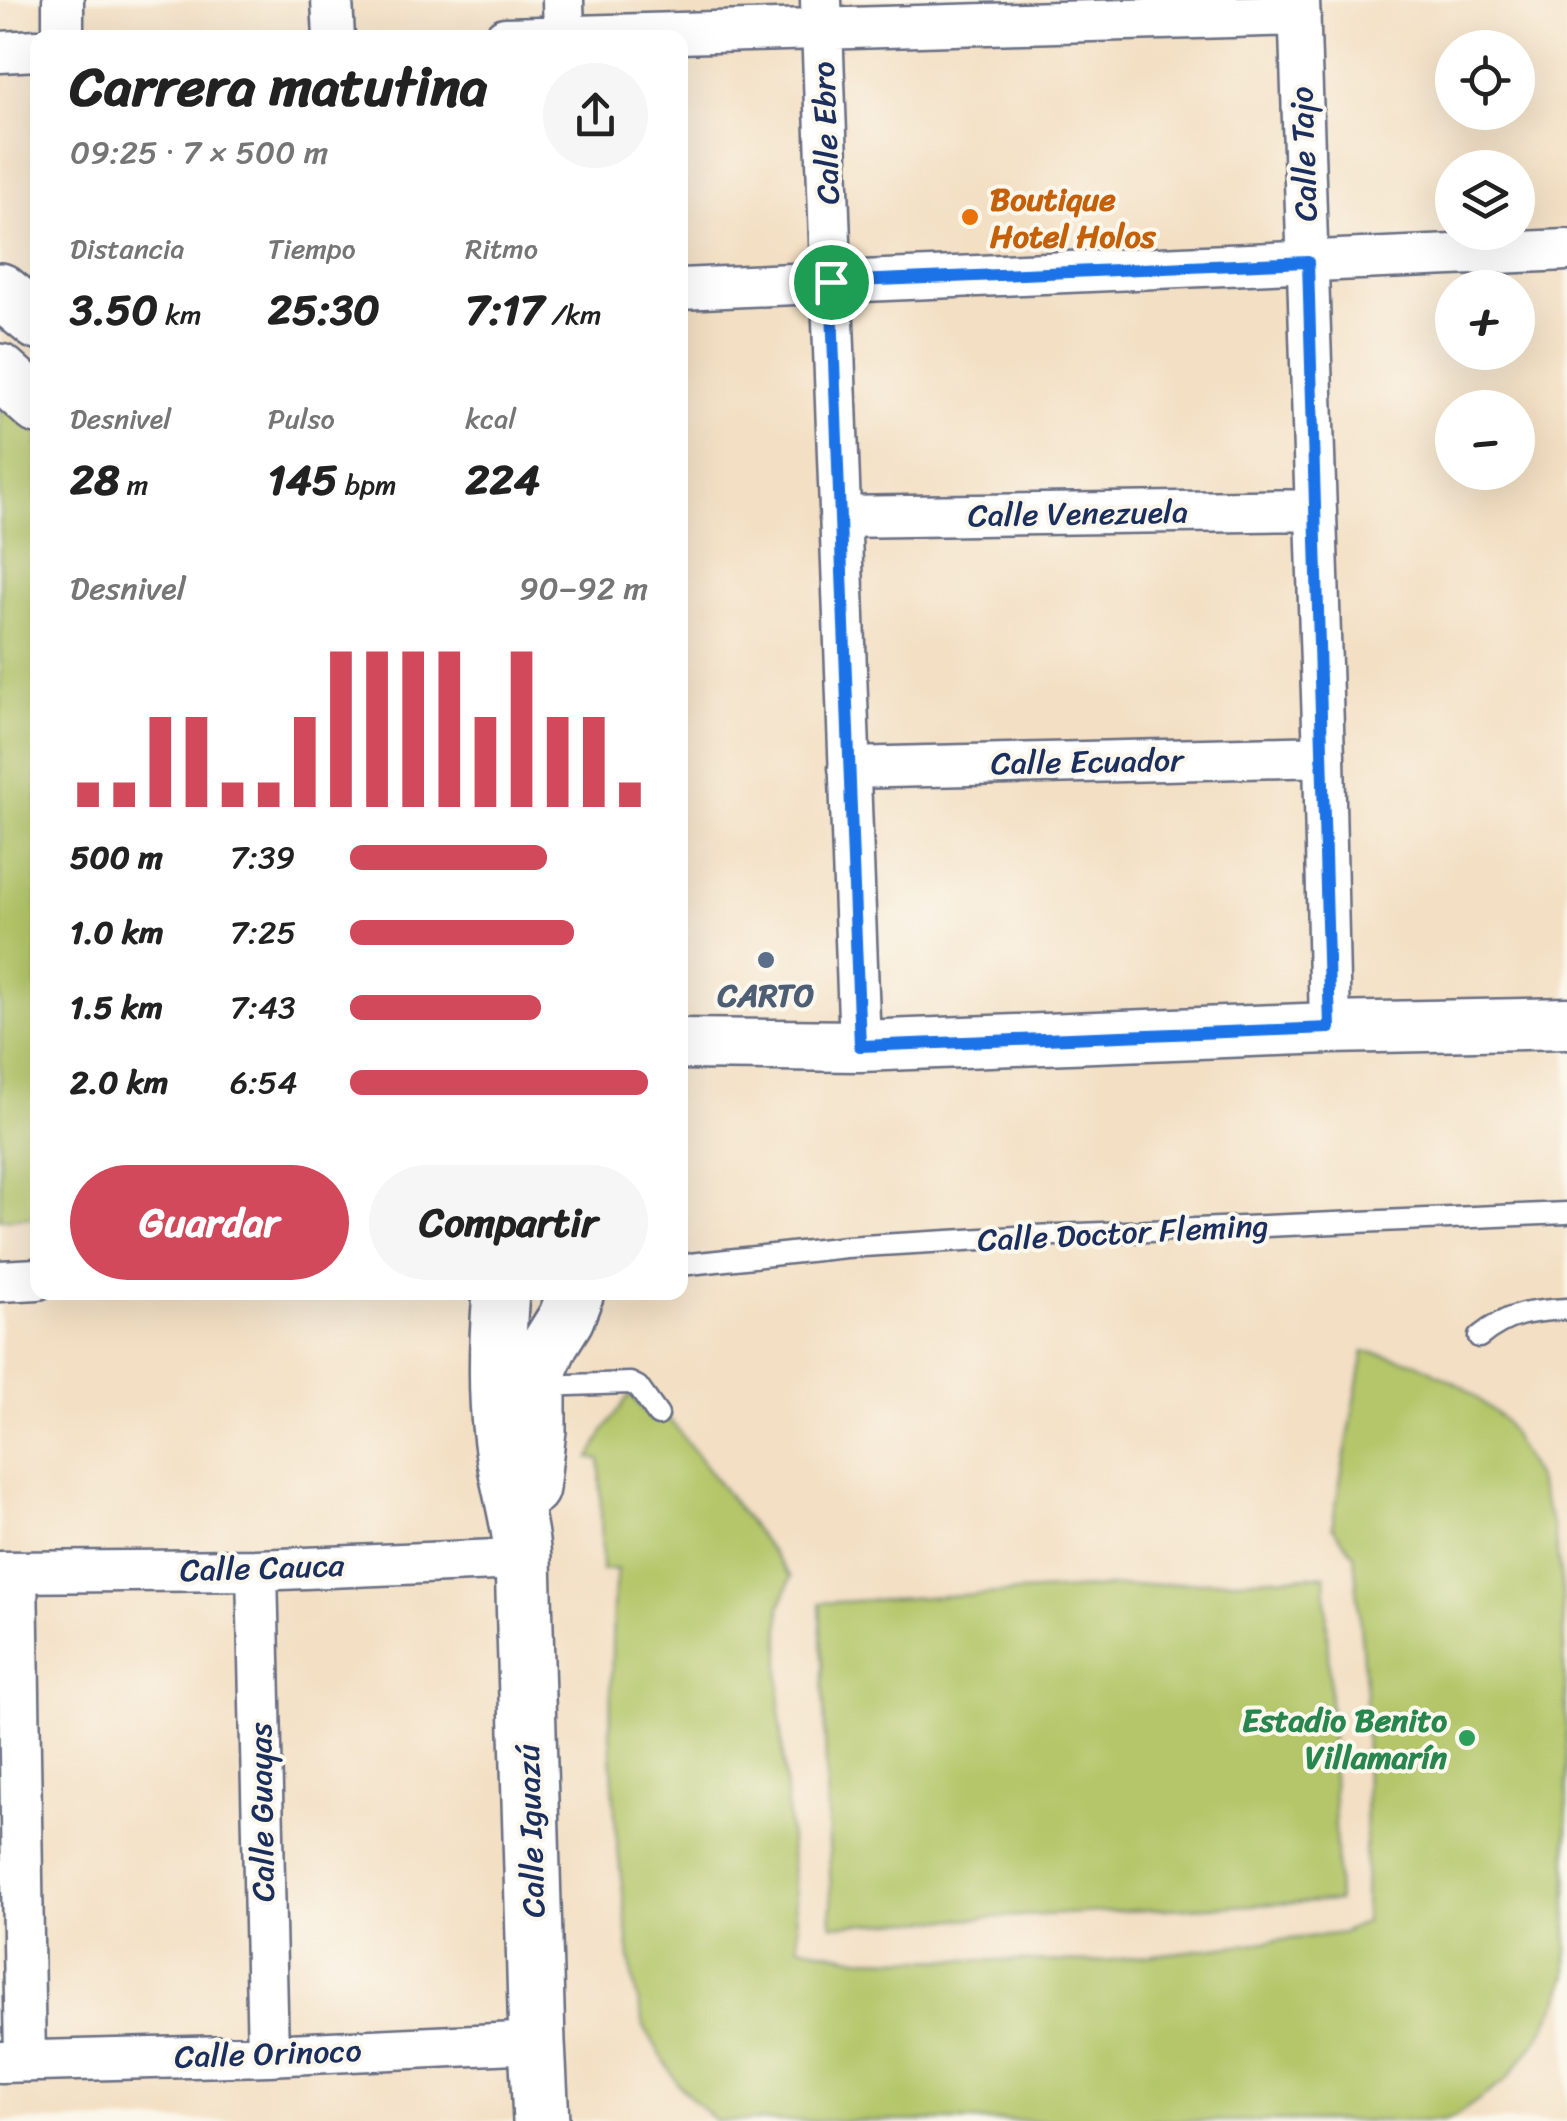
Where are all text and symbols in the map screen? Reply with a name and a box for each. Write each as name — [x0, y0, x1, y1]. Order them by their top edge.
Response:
map controls — [1435, 30, 1535, 490]
button: locate — [1435, 30, 1535, 130]
text: Carrera matutina — [70, 38, 488, 135]
street label: Calle Ebro — [795, 60, 857, 205]
button: share — [543, 63, 648, 168]
street label: Calle Tajo — [1273, 86, 1335, 222]
text: 09:25 · 7 × 500 m — [70, 124, 328, 181]
button: layers — [1435, 150, 1535, 250]
place label: Boutique Hotel Holos — [990, 171, 1157, 265]
marker: Boutique Hotel Holos — [959, 206, 981, 228]
text: Distancia — [70, 224, 185, 273]
text: Tiempo — [268, 224, 356, 273]
text: Ritmo — [465, 224, 538, 273]
pin — [789, 240, 874, 325]
icon: arrive — [804, 255, 859, 310]
button: + — [1435, 270, 1535, 370]
text: 3.50 — [70, 273, 158, 347]
text: 25:30 — [268, 273, 380, 347]
text: 7:17 — [465, 273, 544, 347]
text: km — [158, 290, 202, 339]
text: /km — [544, 290, 602, 339]
button: − — [1435, 390, 1535, 490]
text: Desnivel — [70, 394, 171, 443]
text: Pulso — [268, 394, 335, 443]
text: kcal — [465, 394, 516, 443]
text: 28 — [70, 443, 120, 517]
text: 145 — [268, 443, 338, 517]
text: 224 — [465, 443, 540, 517]
text: m — [120, 460, 148, 509]
text: bpm — [338, 460, 397, 509]
street label: Calle Venezuela — [967, 484, 1189, 544]
text: Desnivel — [70, 560, 186, 617]
text: 90–92 m — [519, 560, 648, 617]
street label: Calle Ecuador — [990, 732, 1185, 792]
text: 500 m — [70, 829, 163, 886]
text: 7:39 — [230, 829, 295, 886]
text: 1.0 km — [70, 904, 164, 961]
text: 7:25 — [230, 904, 296, 961]
marker: CARTO — [755, 949, 777, 971]
place label: CARTO — [717, 967, 815, 1024]
text: 1.5 km — [70, 979, 163, 1036]
text: 7:43 — [230, 979, 296, 1036]
text: 2.0 km — [70, 1054, 168, 1111]
text: 6:54 — [230, 1054, 297, 1111]
button: Guardar — [70, 1165, 349, 1280]
button: Compartir — [369, 1165, 648, 1280]
street label: Calle Doctor Fleming — [976, 1197, 1270, 1269]
street label: Calle Cauca — [179, 1537, 346, 1599]
place label: Estadio Benito Villamarín — [1242, 1692, 1448, 1786]
street label: Calle Guayas — [232, 1722, 292, 1902]
marker: Estadio Benito Villamarín — [1456, 1727, 1478, 1749]
street label: Calle Iguazú — [499, 1742, 563, 1919]
street label: Calle Orinoco — [173, 2022, 363, 2086]

